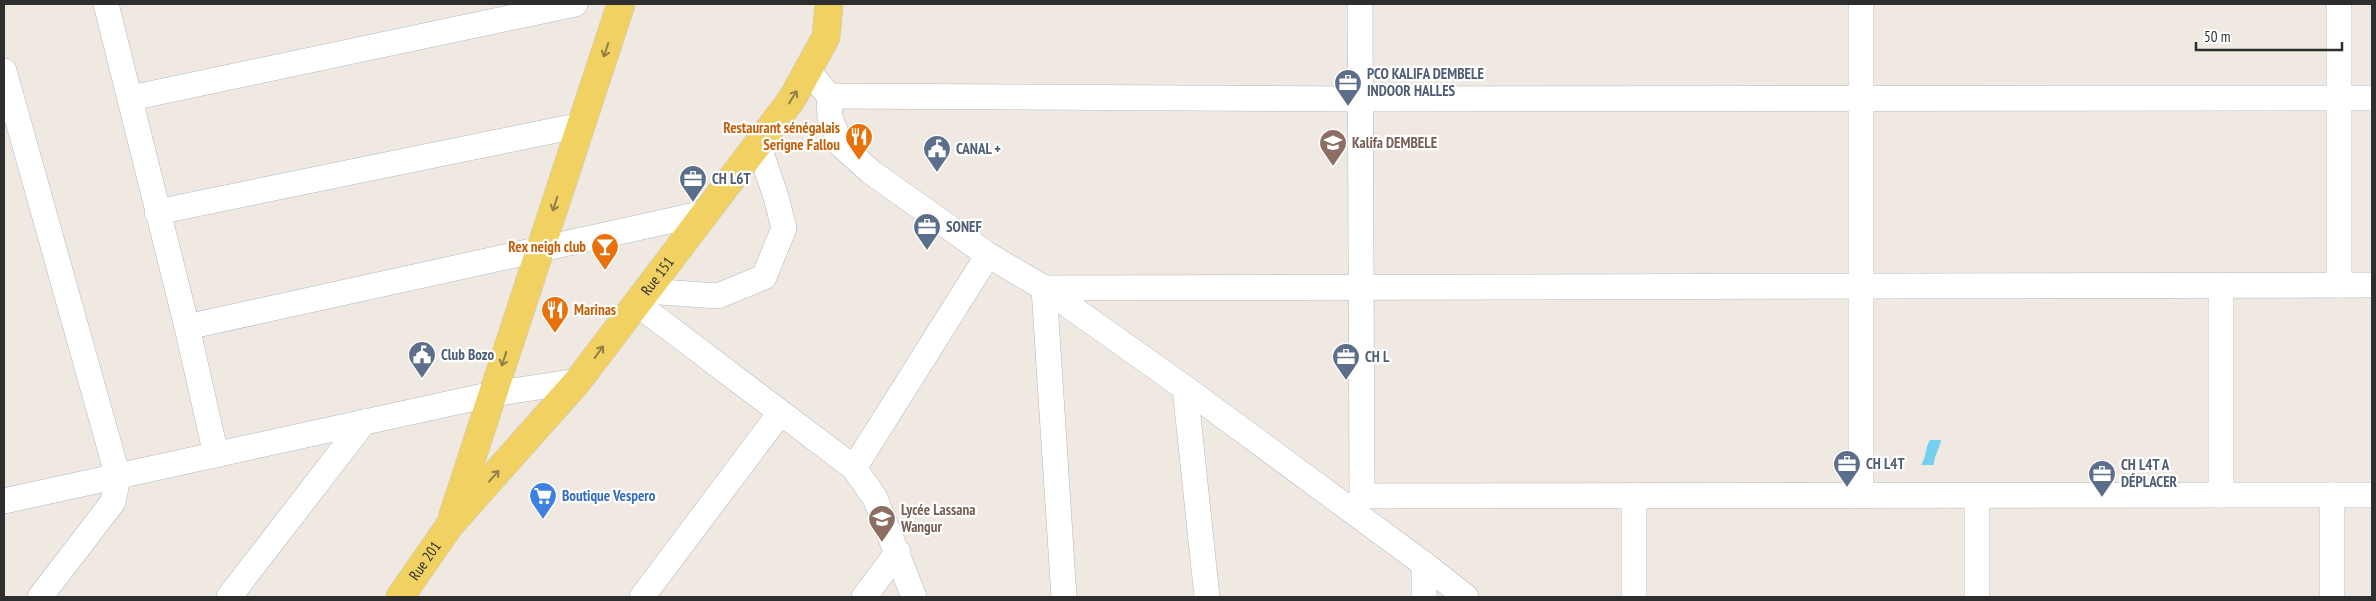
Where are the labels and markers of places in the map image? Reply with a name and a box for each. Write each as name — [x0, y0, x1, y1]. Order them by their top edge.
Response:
place label: PCO KALIFA DEMBELE INDOOR HALLES — [1367, 64, 1484, 100]
office icon: PCO KALIFA DEMBELE INDOOR HALLES — [1333, 68, 1363, 107]
place label: Restaurant sénégalais Serigne Fallou — [723, 118, 840, 154]
restaurant icon: Restaurant sénégalais Serigne Fallou — [844, 122, 874, 161]
school or university icon: Kalifa DEMBELE — [1318, 128, 1348, 167]
place label: Kalifa DEMBELE — [1352, 133, 1437, 152]
public building icon: CANAL + — [922, 134, 952, 173]
place label: CANAL + — [956, 139, 1001, 158]
office icon: CH L6T — [678, 164, 708, 203]
place label: CH L6T — [712, 169, 751, 188]
office icon: SONEF — [912, 212, 942, 251]
place label: SONEF — [946, 217, 982, 236]
bar icon: Rex neigh club — [590, 232, 620, 271]
place label: Rex neigh club — [508, 237, 586, 256]
restaurant icon: Marinas — [540, 295, 570, 334]
place label: Marinas — [574, 300, 616, 319]
public building icon: Club Bozo — [407, 340, 437, 379]
office icon: CH L — [1331, 342, 1361, 381]
place label: Club Bozo — [441, 345, 495, 364]
place label: CH L — [1365, 347, 1390, 366]
office icon: CH L4T — [1832, 449, 1862, 488]
place label: CH L4T — [1866, 454, 1905, 473]
place label: CH L4T A DÉPLACER — [2121, 455, 2178, 491]
office icon: CH L4T A DÉPLACER — [2087, 459, 2117, 498]
supermarket icon: Boutique Vespero — [528, 481, 558, 520]
place label: Boutique Vespero — [562, 486, 656, 505]
place label: Lycée Lassana Wangur — [900, 500, 975, 536]
school or university icon: Lycée Lassana Wangur — [867, 504, 897, 543]

